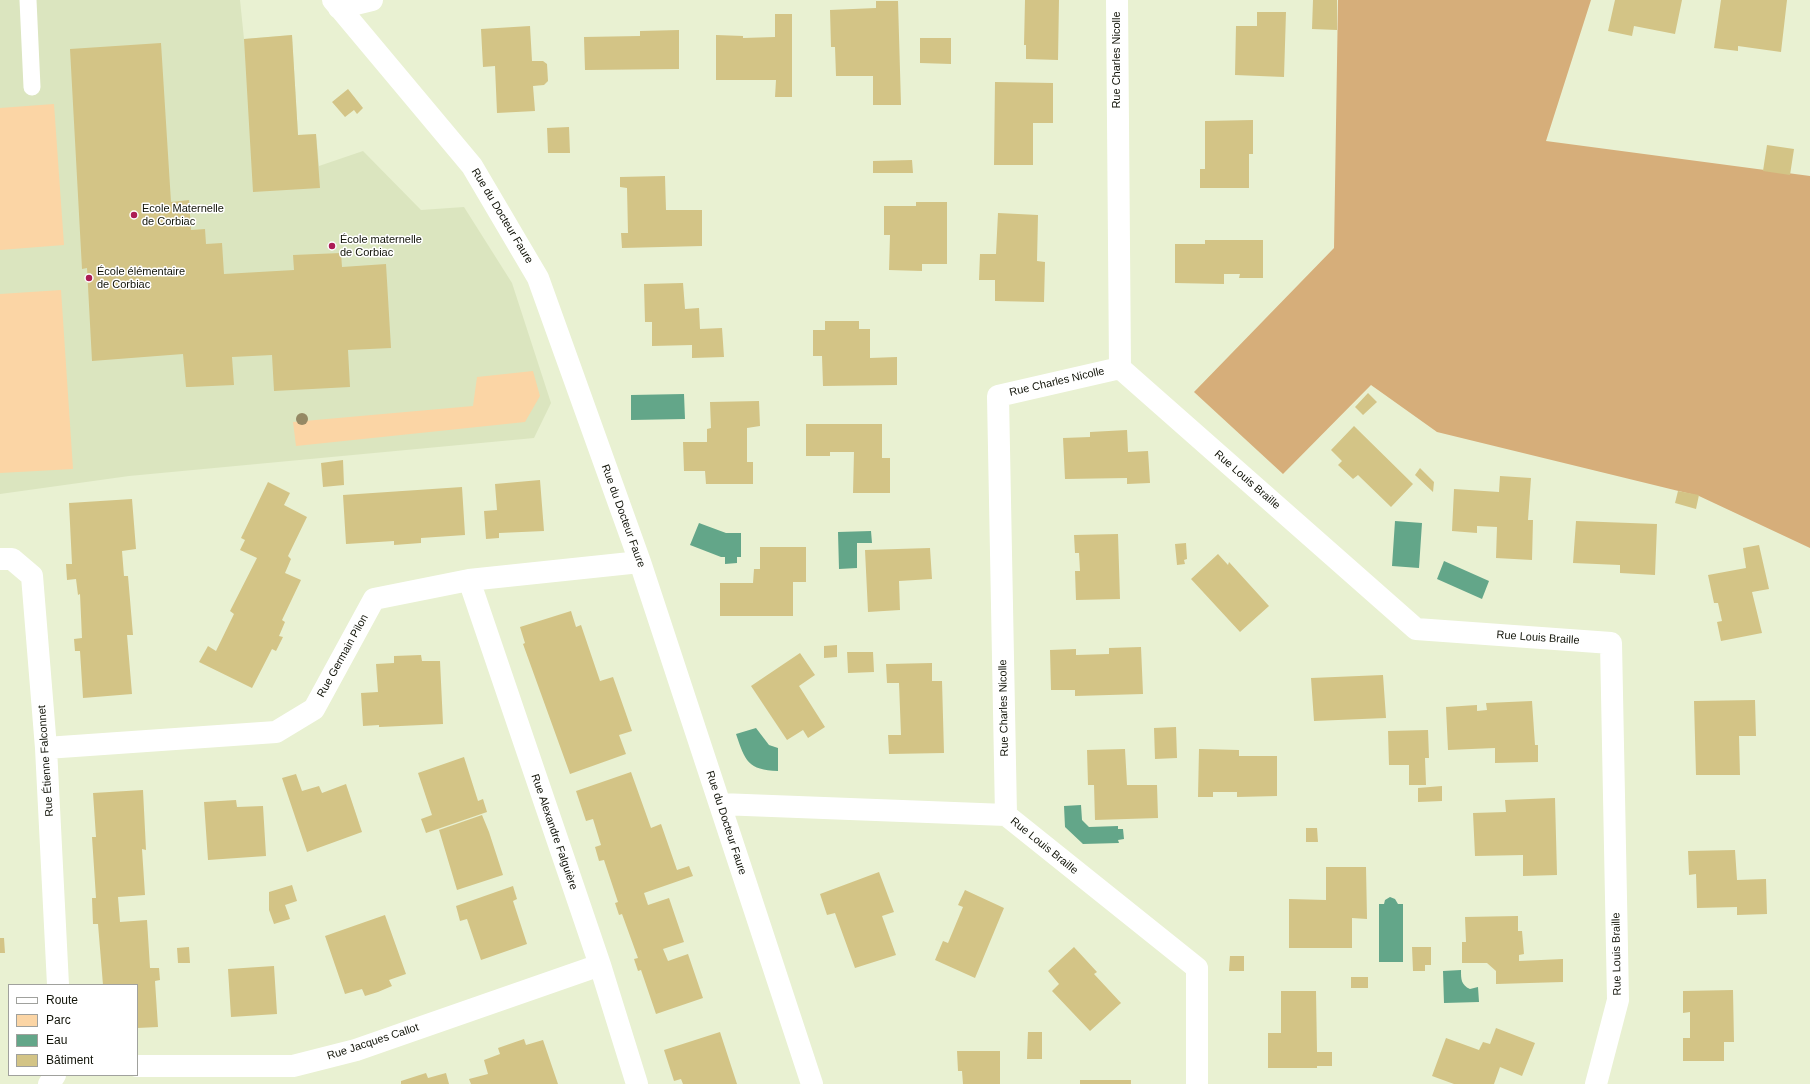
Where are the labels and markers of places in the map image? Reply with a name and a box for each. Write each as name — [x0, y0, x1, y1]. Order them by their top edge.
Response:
place label: Ecole Maternelle de Corbiac — [142, 202, 224, 228]
marker: Ecole Maternelle de Corbiac — [129, 210, 139, 220]
place label: École maternelle de Corbiac — [340, 233, 422, 259]
marker: École maternelle de Corbiac — [327, 241, 337, 251]
place label: École élémentaire de Corbiac — [97, 265, 185, 291]
marker: École élémentaire de Corbiac — [84, 273, 94, 283]

